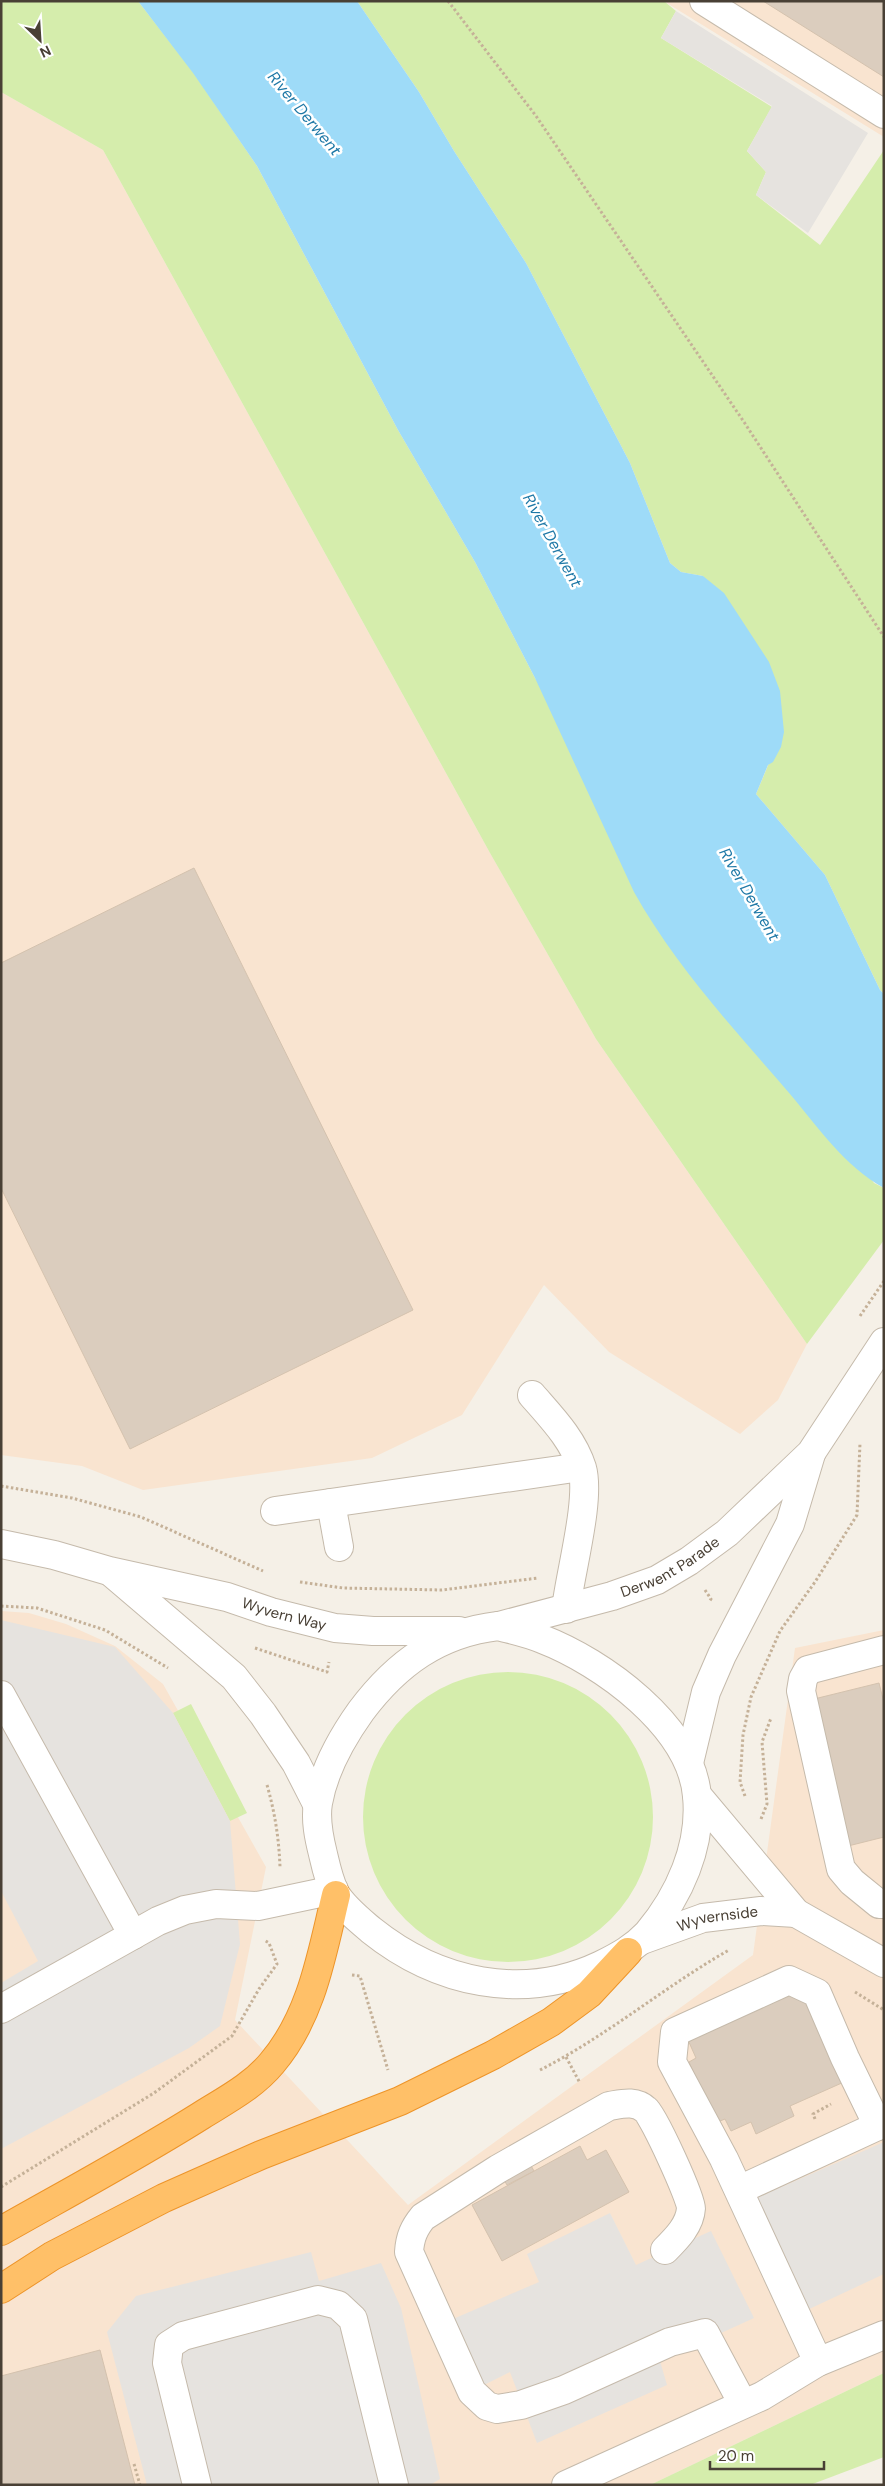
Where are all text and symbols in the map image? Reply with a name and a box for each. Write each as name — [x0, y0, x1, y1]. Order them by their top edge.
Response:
north arrow — [15, 15, 65, 65]
text: N — [37, 41, 54, 62]
water label: River Derwent — [263, 67, 347, 161]
water label: River Derwent — [518, 490, 587, 592]
water label: River Derwent — [714, 844, 785, 945]
street label: Derwent Parade — [618, 1532, 724, 1602]
street label: Wyvern Way — [239, 1593, 329, 1636]
street label: Wyvernside — [674, 1901, 759, 1937]
scale bar — [710, 2438, 824, 2470]
text: 20 m — [718, 2446, 754, 2466]

